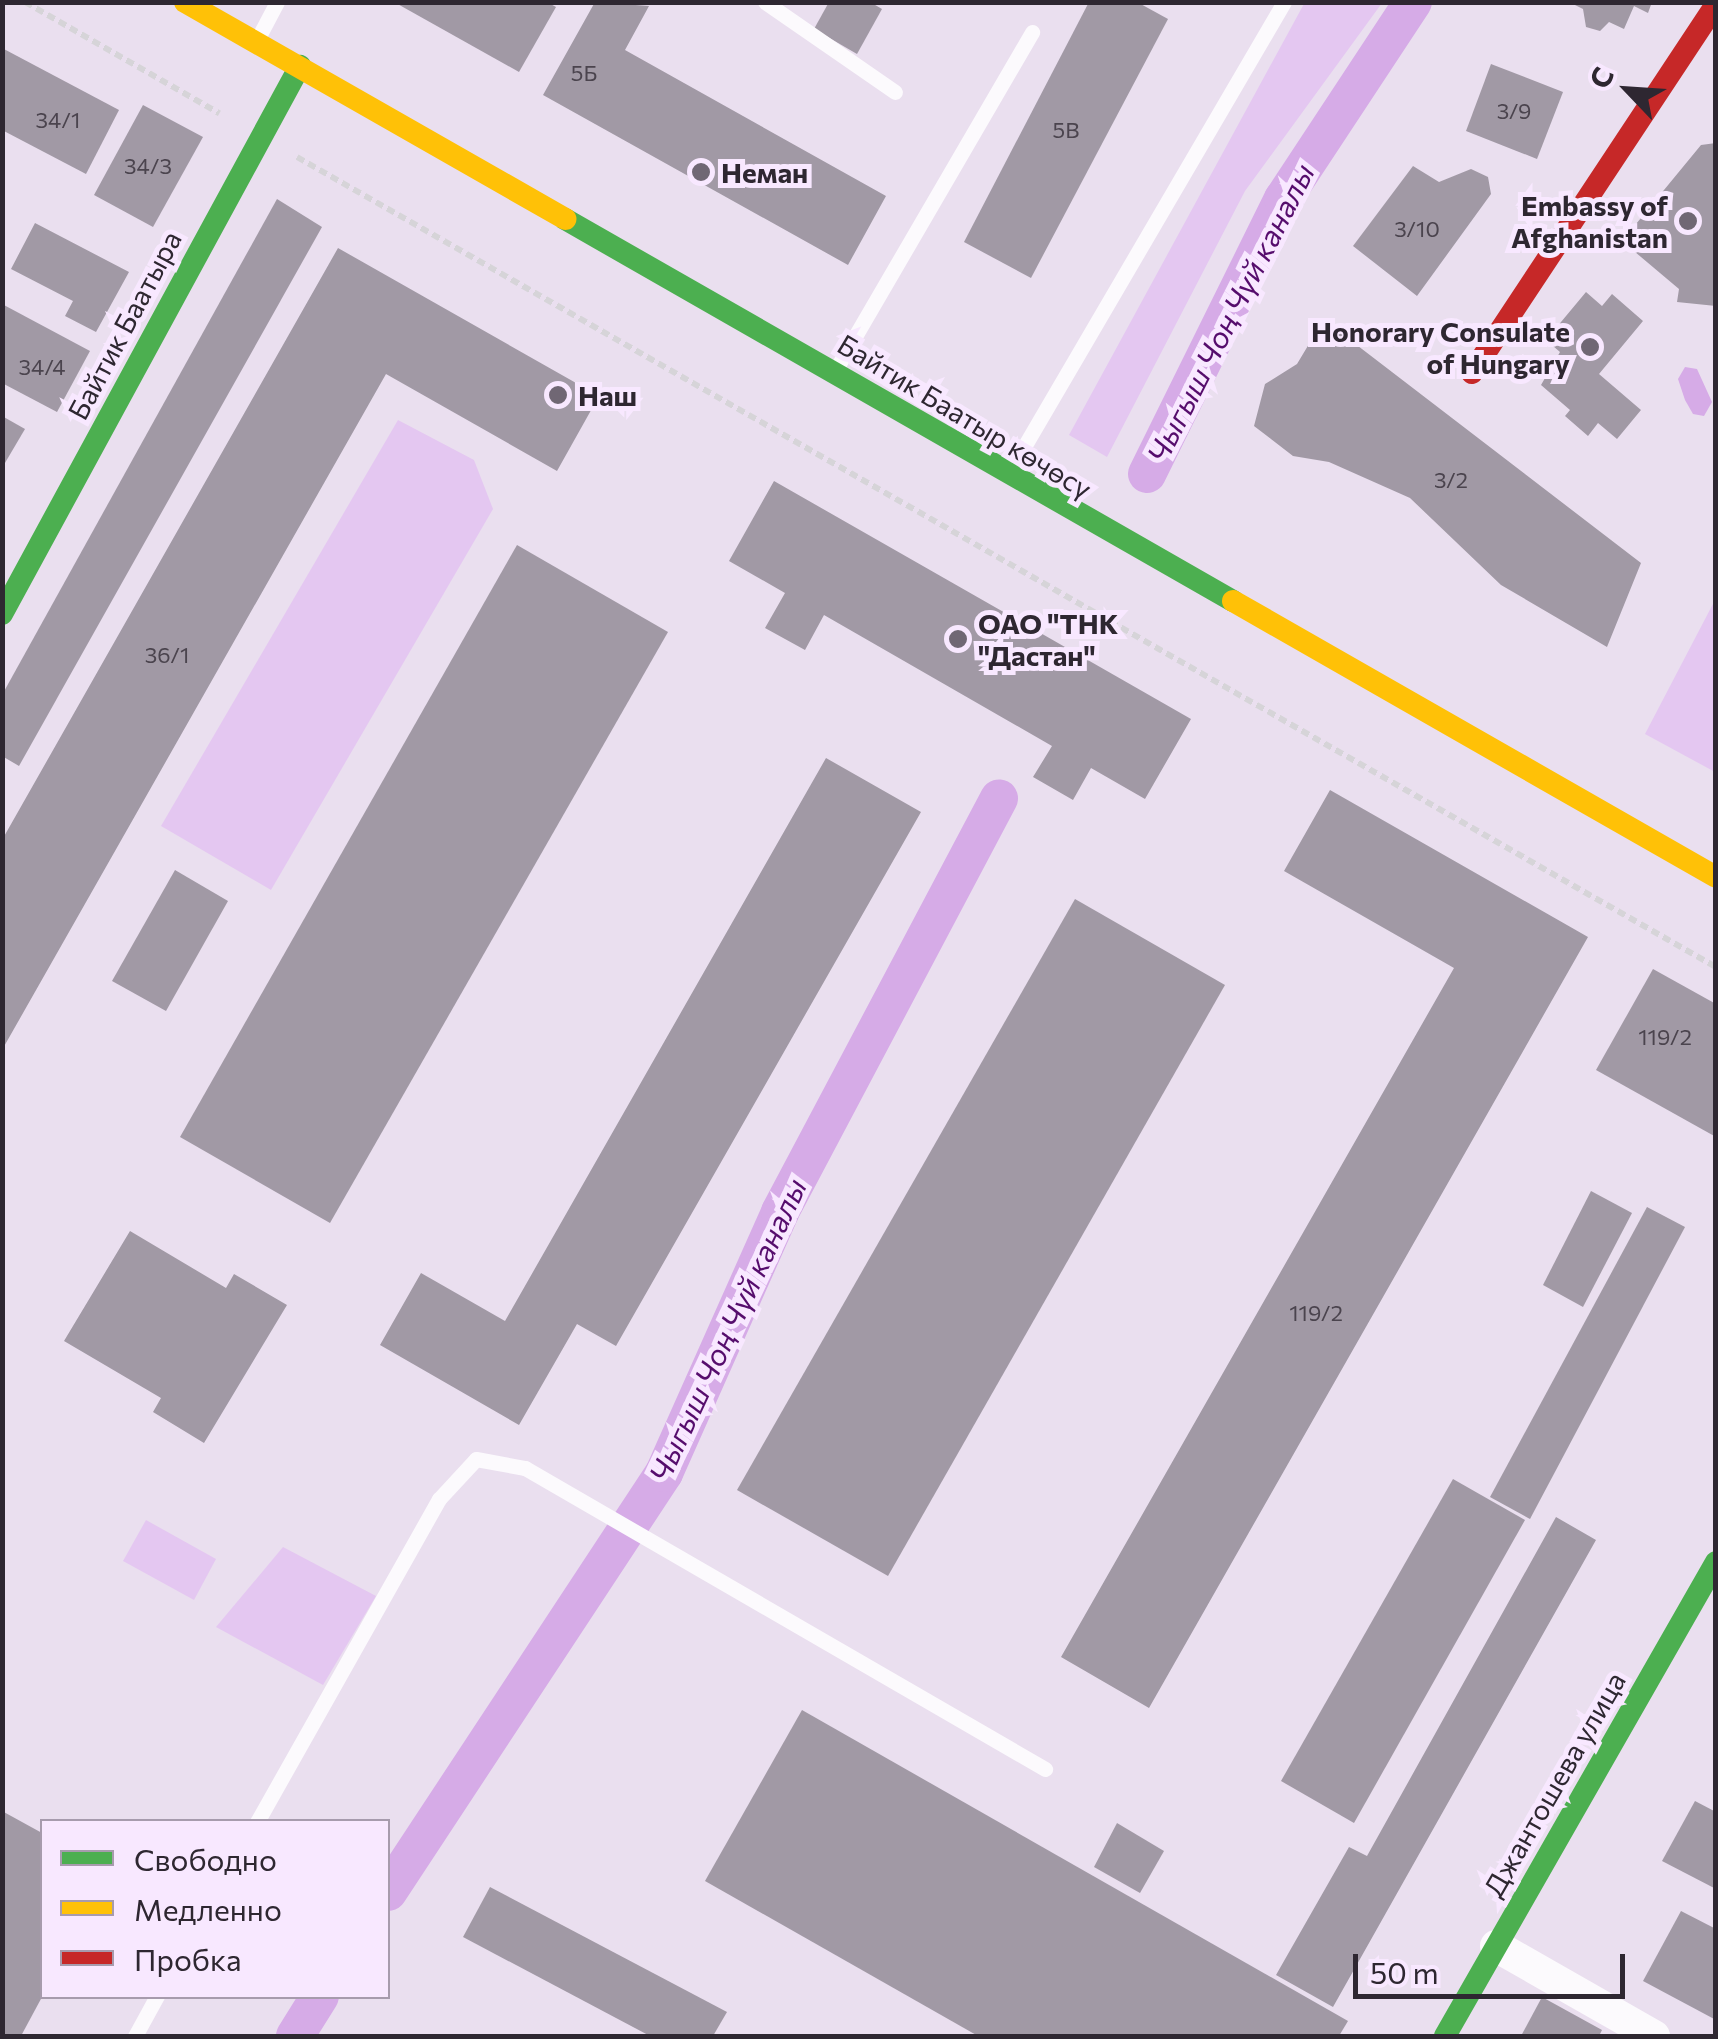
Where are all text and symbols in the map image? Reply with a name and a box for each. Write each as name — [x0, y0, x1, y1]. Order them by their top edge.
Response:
north arrow — [1578, 40, 1678, 140]
house number: 5Б — [571, 60, 597, 86]
text: С — [1581, 61, 1620, 93]
house number: 3/9 — [1497, 98, 1531, 124]
house number: 34/1 — [36, 107, 80, 133]
house number: 5В — [1053, 117, 1079, 143]
house number: 34/3 — [124, 153, 172, 179]
place label: Неман — [721, 155, 808, 189]
water label: Чыгыш Чоң Чүй каналы — [1139, 157, 1321, 469]
marker: Неман — [690, 161, 712, 183]
place label: Embassy of Afghanistan — [1511, 188, 1668, 254]
marker: Embassy of Afghanistan — [1677, 210, 1699, 232]
house number: 3/10 — [1394, 216, 1440, 242]
street label: Байтик Баатыра — [60, 225, 188, 425]
place label: Honorary Consulate of Hungary — [1311, 314, 1570, 380]
street label: Байтик Баатыр көчөсү — [832, 327, 1098, 505]
marker: Honorary Consulate of Hungary — [1579, 336, 1601, 358]
house number: 34/4 — [18, 354, 66, 380]
place label: Наш — [578, 378, 637, 412]
marker: Наш — [547, 384, 569, 406]
house number: 3/2 — [1434, 467, 1468, 493]
place label: ОАО "ТНК "Дастан" — [978, 606, 1118, 672]
marker: ОАО "ТНК "Дастан" — [947, 628, 969, 650]
house number: 36/1 — [145, 642, 189, 668]
house number: 119/2 — [1638, 1024, 1692, 1050]
water label: Чыгыш Чоң Чүй каналы — [641, 1172, 813, 1488]
house number: 119/2 — [1289, 1300, 1343, 1326]
street label: Джантошева улица — [1476, 1666, 1632, 1902]
legend — [40, 1819, 390, 1999]
text: Свободно — [134, 1840, 277, 1877]
text: Медленно — [134, 1890, 282, 1927]
scale bar — [1358, 1934, 1630, 1996]
text: Пробка — [134, 1940, 242, 1977]
text: 50 m — [1370, 1953, 1439, 1990]

